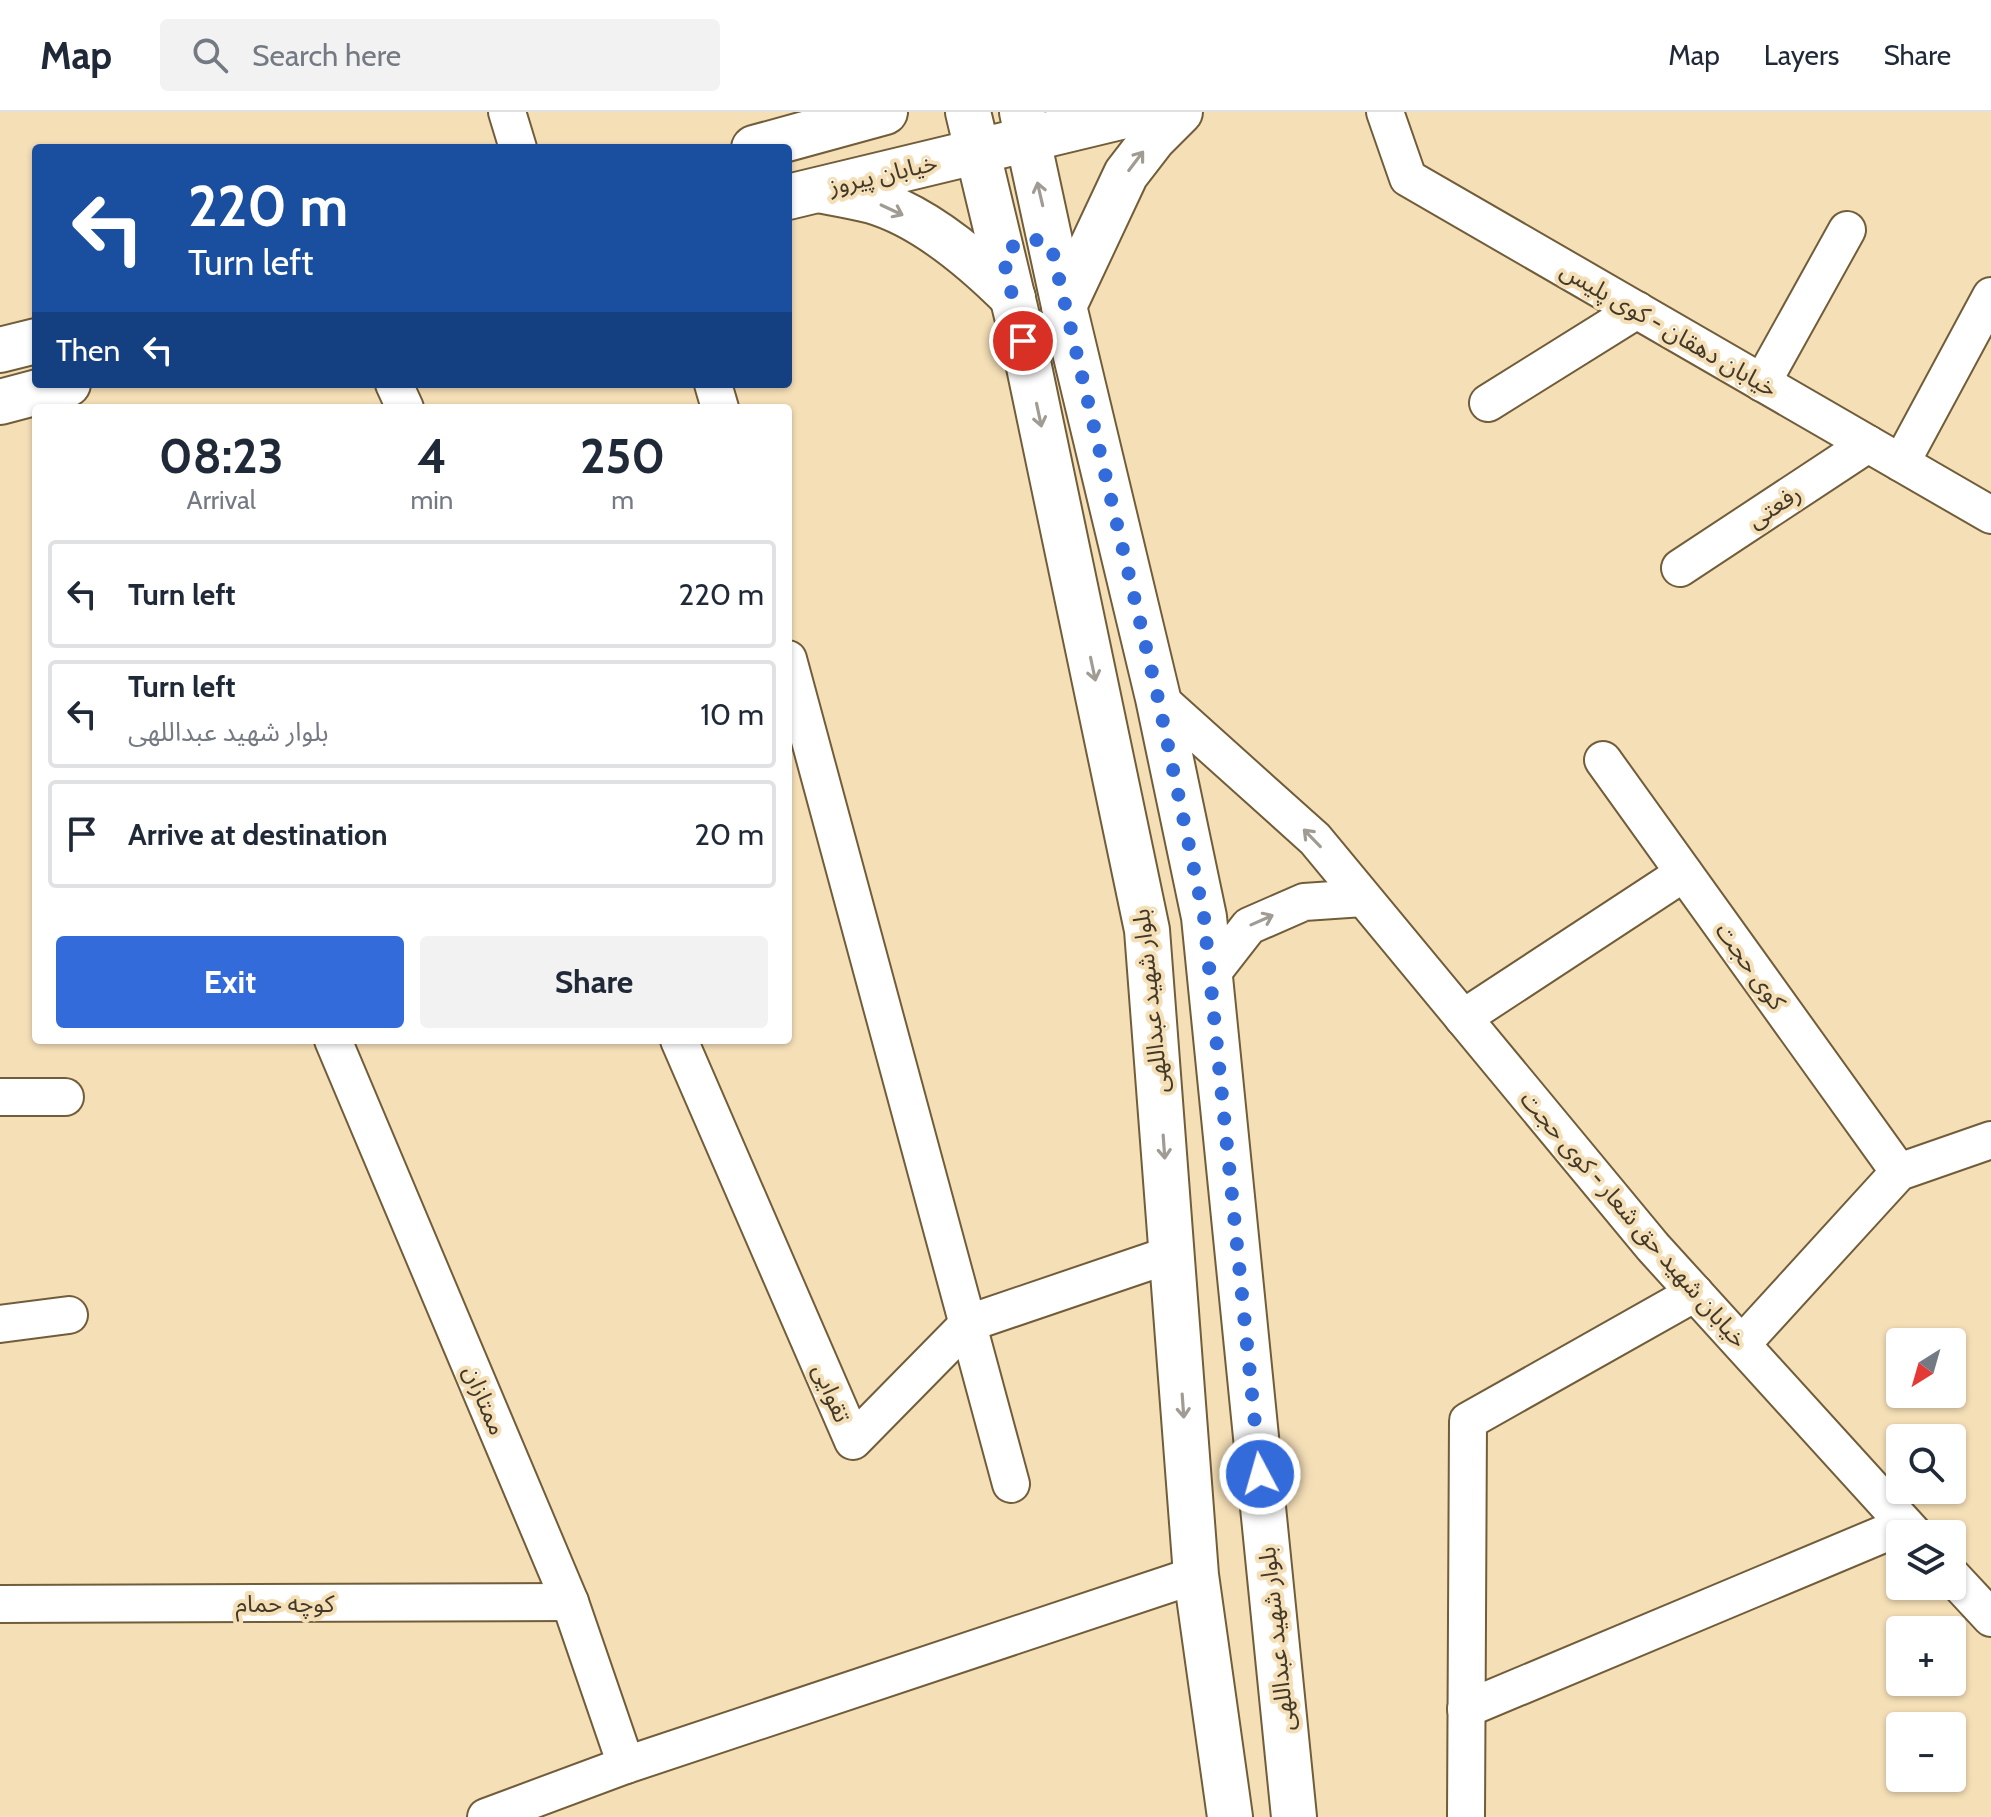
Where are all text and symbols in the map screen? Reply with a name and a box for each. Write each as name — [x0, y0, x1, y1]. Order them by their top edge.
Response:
search box — [160, 19, 720, 91]
text: Map — [40, 32, 112, 79]
icon: search — [188, 33, 232, 77]
text: Search here — [252, 37, 401, 74]
text: Map — [1668, 38, 1720, 72]
text: Layers — [1764, 38, 1839, 72]
text: Share — [1883, 38, 1951, 72]
street label: خیابان پیروز — [825, 147, 940, 202]
one-way arrow — [1128, 151, 1145, 173]
text: 220 m — [188, 172, 348, 240]
icon: left — [56, 176, 160, 280]
one-way arrow — [1032, 182, 1047, 207]
one-way arrow — [880, 203, 904, 218]
text: Turn left — [188, 240, 313, 284]
street label: خیابان دهقان - کوی پلیس — [1555, 255, 1783, 404]
pin — [989, 307, 1057, 375]
icon: arrive — [1001, 319, 1045, 363]
icon: left — [136, 328, 180, 372]
text: Then — [56, 332, 120, 369]
one-way arrow — [1033, 402, 1048, 427]
text: 08:23 — [159, 427, 284, 485]
text: 4 — [417, 427, 447, 485]
text: 250 — [580, 427, 665, 485]
street label: رفعتی — [1742, 478, 1806, 534]
text: Arrival — [187, 484, 256, 516]
text: min — [410, 484, 453, 516]
text: m — [611, 484, 634, 516]
icon: left — [60, 572, 104, 616]
text: Turn left — [128, 576, 236, 613]
text: 220 m — [679, 576, 764, 613]
one-way arrow — [1086, 656, 1101, 682]
text: Turn left — [128, 668, 236, 705]
icon: left — [60, 692, 104, 736]
text: 10 m — [700, 696, 764, 733]
text: بلوار شهید عبداللهی — [128, 716, 329, 748]
icon: arrive — [60, 812, 104, 856]
text: Arrive at destination — [128, 816, 388, 853]
text: 20 m — [694, 816, 764, 853]
one-way arrow — [1303, 828, 1322, 848]
street label: بلوار شهید عبداللهی — [1126, 907, 1174, 1095]
one-way arrow — [1250, 912, 1274, 927]
street label: کوی حجت — [1710, 917, 1793, 1016]
button: Exit — [56, 936, 404, 1028]
button: Share — [420, 936, 768, 1028]
street label: خیابان شهید حق شعار - کوی حجت — [1514, 1085, 1754, 1354]
one-way arrow — [1156, 1133, 1171, 1160]
north arrow — [1886, 1328, 1966, 1408]
map controls — [1886, 1328, 1966, 1792]
street label: تقوایی — [807, 1359, 857, 1427]
street label: ممتازان — [457, 1361, 513, 1439]
one-way arrow — [1176, 1392, 1191, 1419]
button: search — [1886, 1424, 1966, 1504]
position arrow — [1218, 1432, 1302, 1516]
button: layers — [1886, 1520, 1966, 1600]
street label: بلوار شهید عبداللهی — [1252, 1545, 1300, 1733]
street label: کوچه حمام — [235, 1589, 336, 1622]
button: + — [1886, 1616, 1966, 1696]
button: − — [1886, 1712, 1966, 1792]

